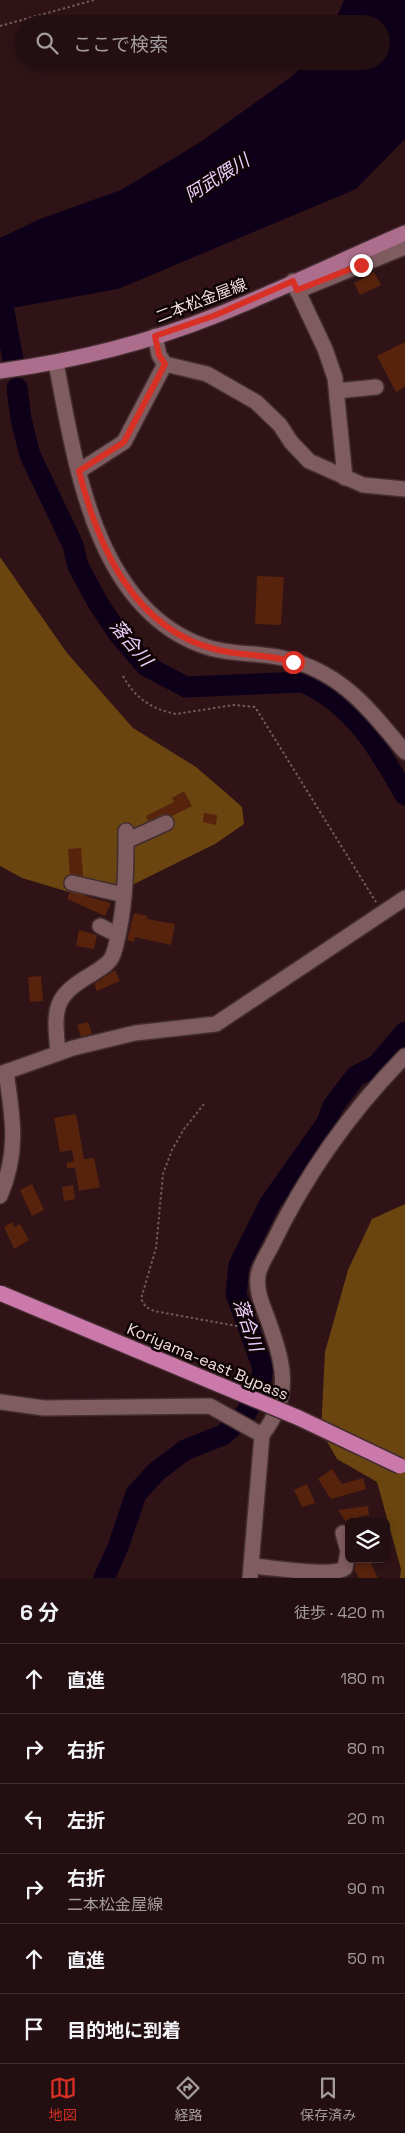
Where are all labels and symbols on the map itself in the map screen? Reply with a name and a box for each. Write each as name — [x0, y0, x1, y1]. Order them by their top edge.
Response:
water label: 阿武隈川 — [180, 148, 255, 206]
route end — [350, 254, 373, 277]
street label: 二本松金屋線 — [153, 273, 250, 327]
water label: 落合川 — [105, 615, 159, 672]
route start — [282, 651, 305, 674]
water label: 落合川 — [229, 1296, 269, 1356]
street label: Koriyama-east Bypass — [124, 1318, 292, 1405]

